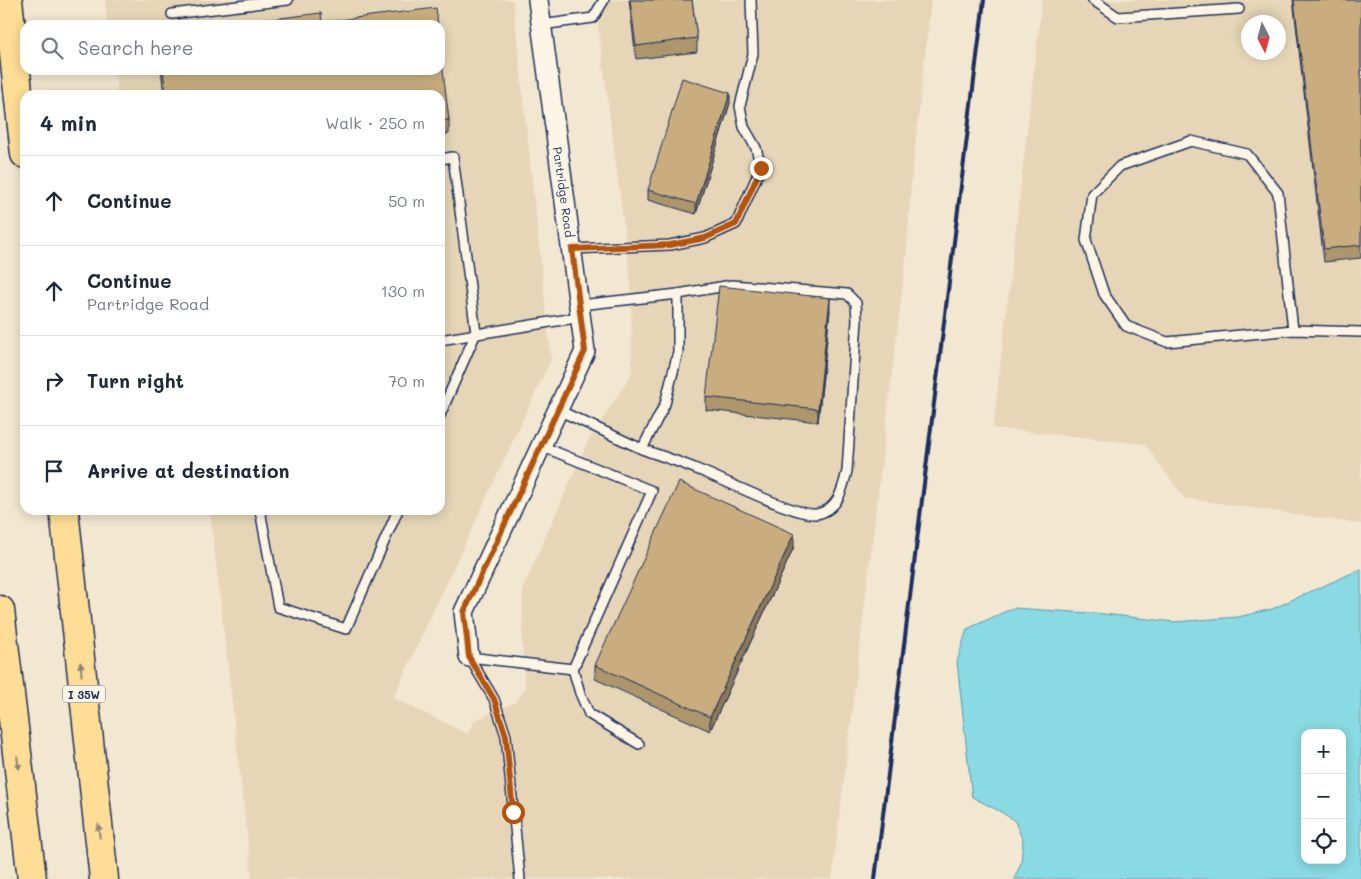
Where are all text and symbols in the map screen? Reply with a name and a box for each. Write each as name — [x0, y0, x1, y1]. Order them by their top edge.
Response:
north arrow — [1241, 15, 1286, 60]
search box — [20, 20, 445, 75]
icon: search — [38, 34, 66, 62]
text: Search here — [78, 35, 194, 60]
text: 4 min — [40, 109, 97, 136]
text: Walk · 250 m — [325, 112, 425, 133]
street label: Partridge Road — [550, 146, 578, 239]
route end — [750, 157, 773, 180]
icon: ahead — [40, 187, 68, 215]
text: Continue — [87, 188, 172, 213]
text: 50 m — [388, 190, 425, 211]
text: Continue — [87, 268, 172, 293]
icon: ahead — [40, 277, 68, 305]
text: 130 m — [381, 280, 425, 301]
text: Partridge Road — [87, 293, 209, 314]
icon: right — [40, 367, 68, 395]
text: Turn right — [87, 368, 184, 393]
text: 70 m — [388, 370, 425, 391]
icon: arrive — [40, 457, 68, 485]
text: Arrive at destination — [87, 458, 290, 483]
one-way arrow — [77, 661, 85, 677]
road number: I 35W — [63, 686, 105, 702]
map controls — [1301, 729, 1346, 864]
button: + — [1301, 729, 1346, 774]
one-way arrow — [14, 755, 22, 771]
button: − — [1301, 774, 1346, 819]
route start — [502, 801, 525, 824]
button: locate — [1301, 819, 1346, 864]
one-way arrow — [95, 822, 103, 838]

